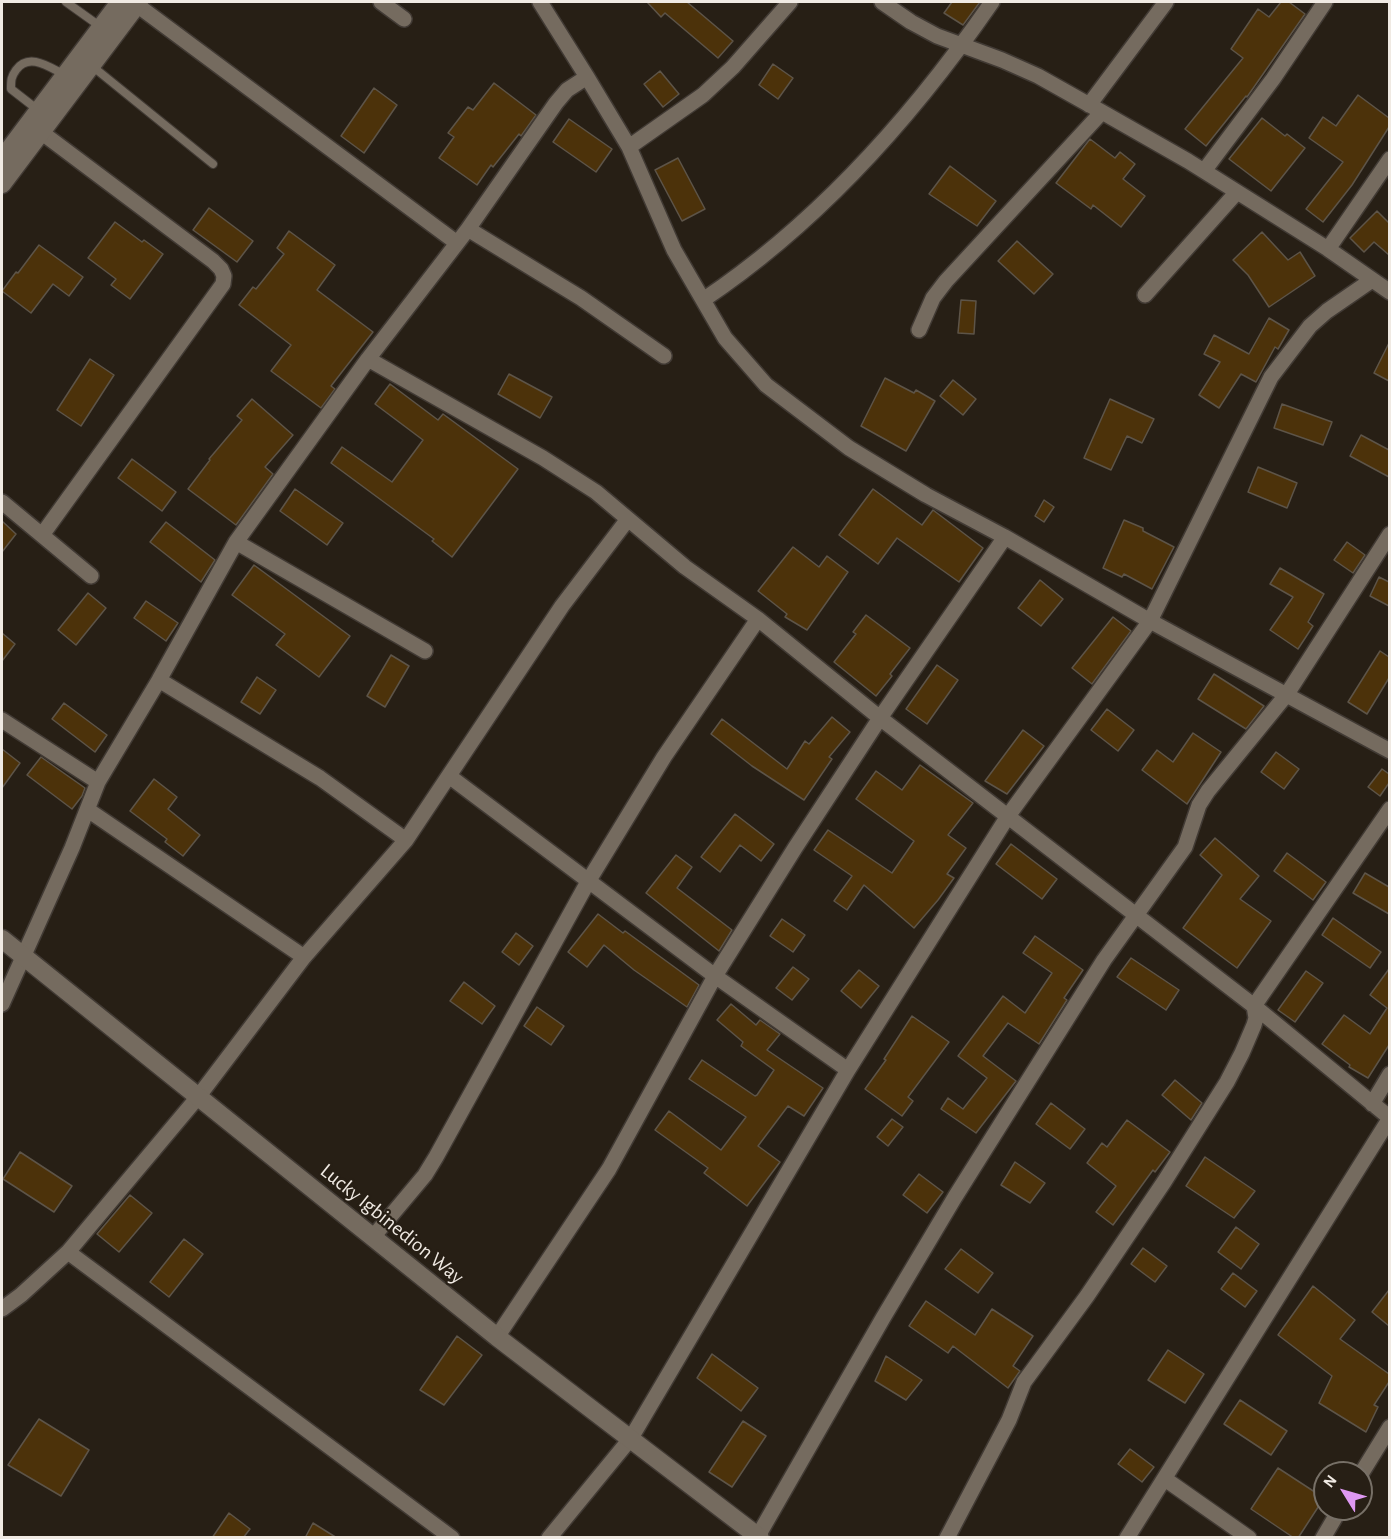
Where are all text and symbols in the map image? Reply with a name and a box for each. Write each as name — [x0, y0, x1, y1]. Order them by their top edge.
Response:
street label: Lucky Igbinedion Way — [315, 1158, 469, 1290]
north arrow — [1313, 1461, 1373, 1521]
text: N — [1320, 1472, 1340, 1491]

